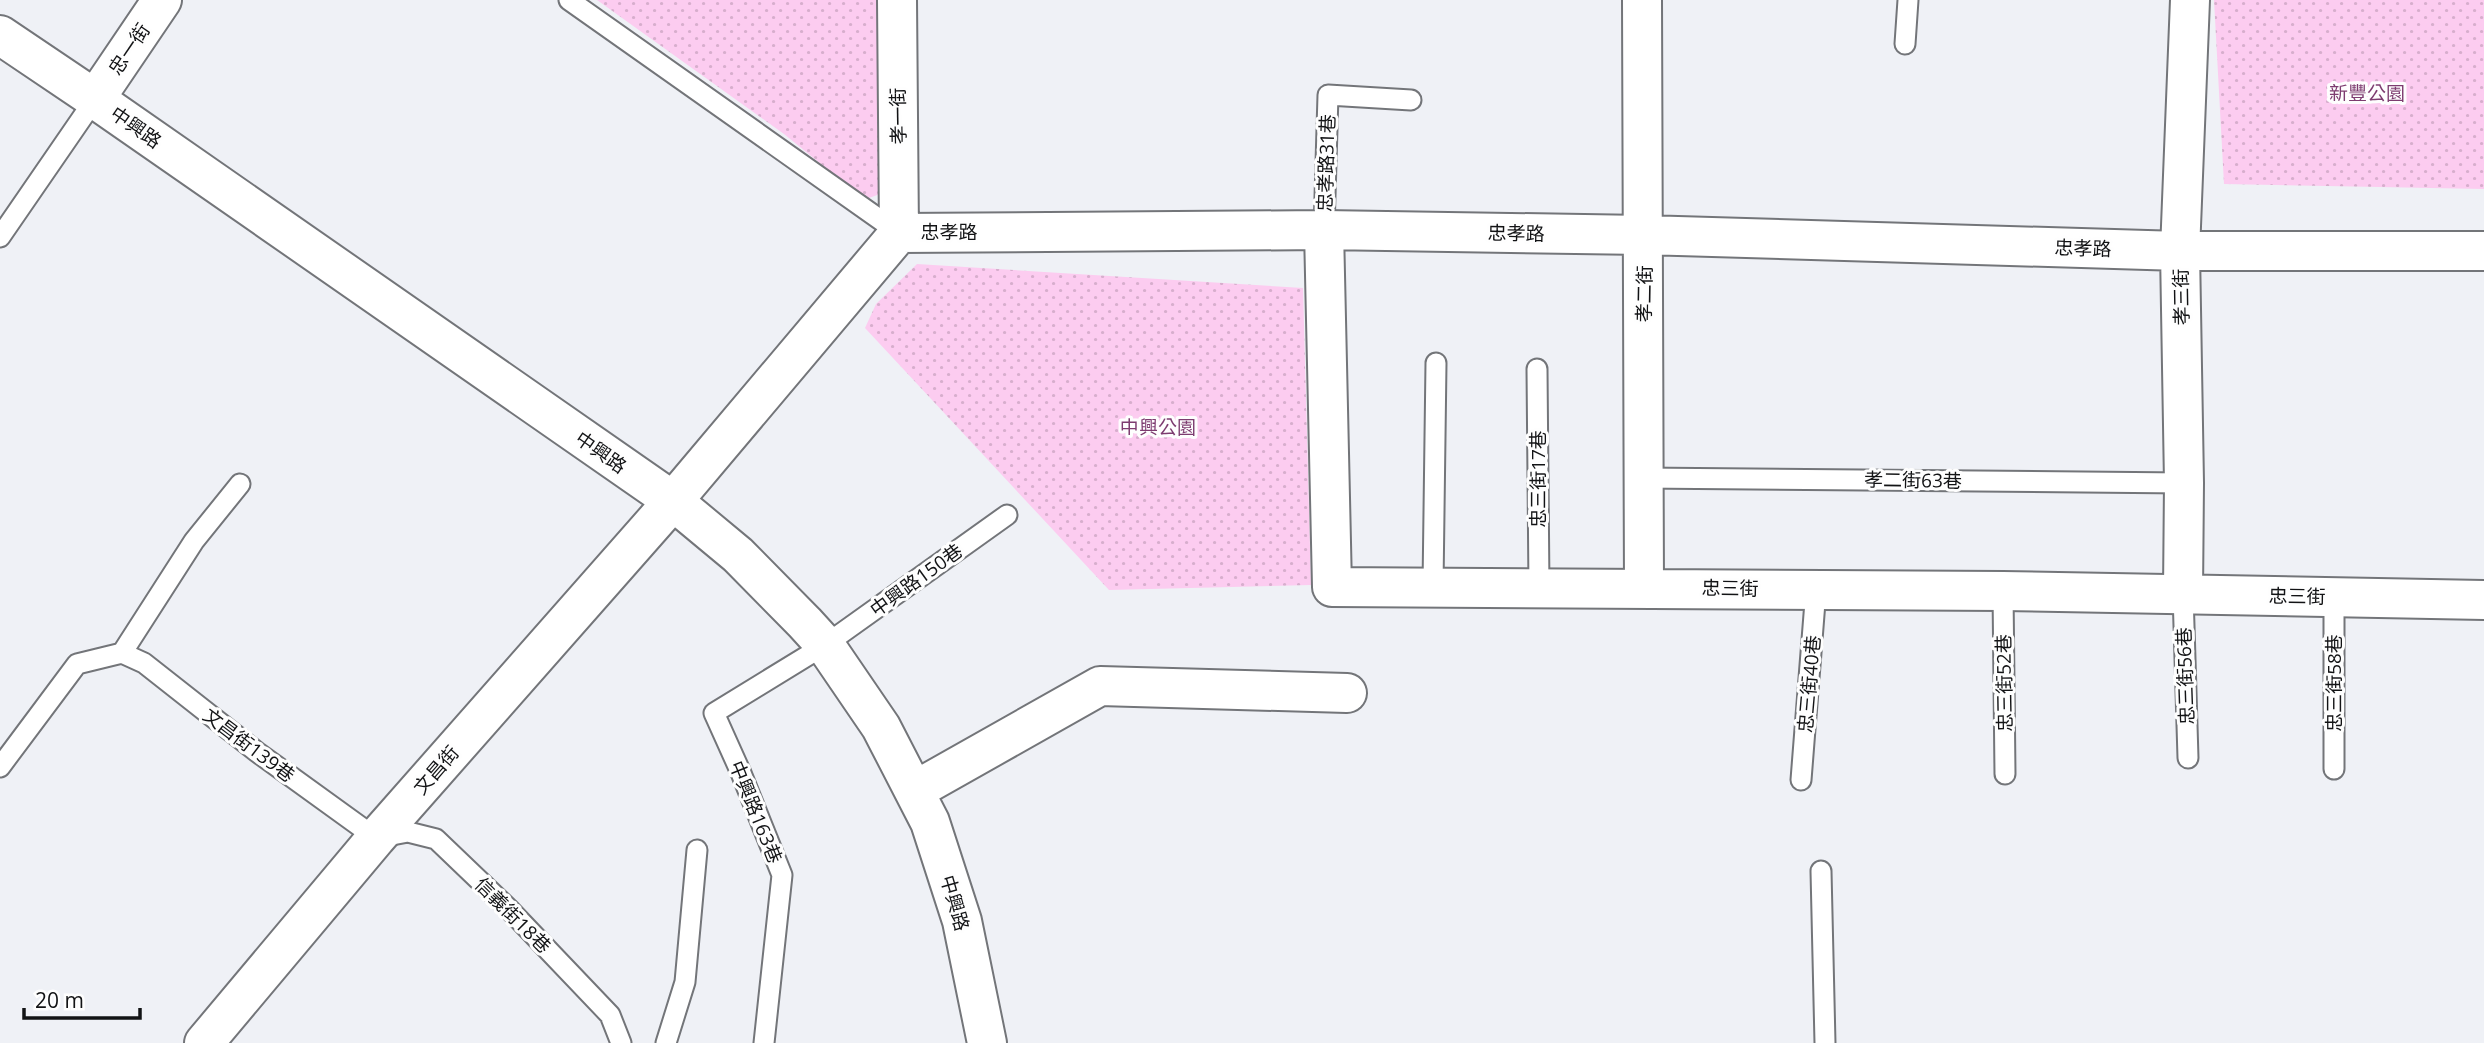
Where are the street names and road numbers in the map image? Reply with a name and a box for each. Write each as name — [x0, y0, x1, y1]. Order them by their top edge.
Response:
street label: 忠一街 — [102, 18, 156, 80]
street label: 孝一街 — [885, 87, 911, 145]
street label: 中興路 — [105, 100, 167, 154]
street label: 忠孝路31巷 — [1311, 114, 1341, 212]
street label: 忠孝路 — [920, 219, 978, 245]
street label: 忠孝路 — [1487, 220, 1545, 246]
street label: 忠孝路 — [2054, 234, 2112, 262]
street label: 孝二街 — [1631, 265, 1657, 323]
street label: 孝三街 — [2168, 268, 2194, 326]
street label: 中興路 — [570, 425, 632, 479]
street label: 忠三街17巷 — [1525, 430, 1551, 528]
street label: 孝二街63巷 — [1864, 466, 1962, 494]
street label: 中興路150巷 — [864, 538, 968, 622]
street label: 忠三街 — [1701, 575, 1759, 601]
street label: 忠三街 — [2268, 583, 2326, 609]
street label: 忠三街56巷 — [2170, 627, 2200, 725]
street label: 忠三街40巷 — [1792, 634, 1826, 734]
street label: 忠三街52巷 — [1990, 634, 2018, 732]
street label: 忠三街58巷 — [2321, 634, 2347, 732]
street label: 文昌街139巷 — [198, 702, 300, 788]
street label: 文昌街 — [407, 740, 465, 800]
street label: 中興路163巷 — [724, 757, 788, 867]
street label: 信義街18巷 — [469, 871, 557, 959]
street label: 中興路 — [935, 872, 975, 934]

